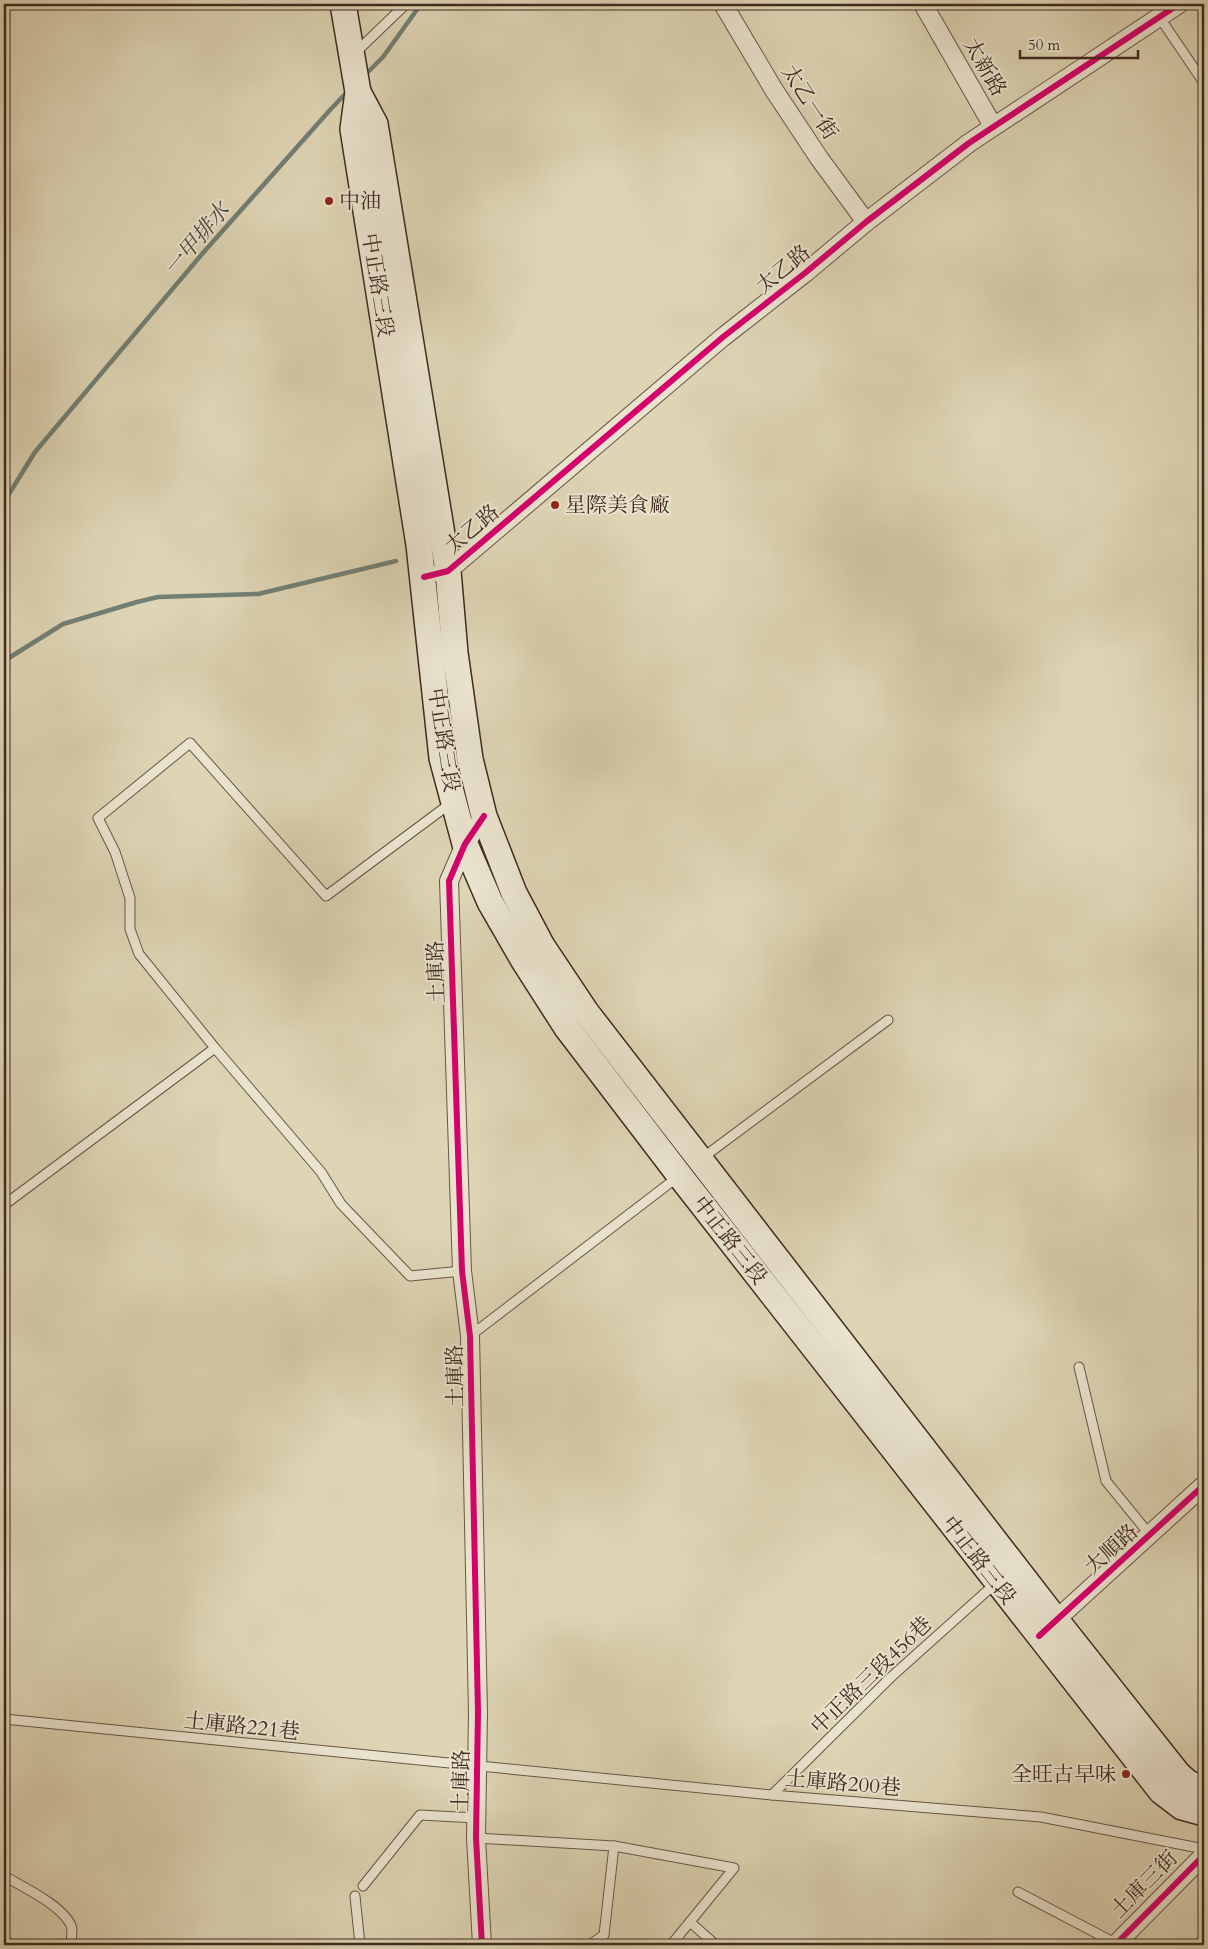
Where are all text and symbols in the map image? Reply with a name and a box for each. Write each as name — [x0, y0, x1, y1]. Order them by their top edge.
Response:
scale bar — [1020, 28, 1138, 60]
street label: 太新路 — [956, 33, 1013, 102]
text: 50 m — [1028, 35, 1060, 55]
street label: 太乙一街 — [775, 59, 845, 145]
place label: 中油 — [339, 187, 381, 216]
water label: 一甲排水 — [157, 195, 238, 283]
marker: 中油 — [323, 195, 335, 207]
street label: 中正路三段 — [355, 231, 400, 339]
street label: 太乙路 — [750, 238, 817, 300]
place label: 星際美食廠 — [565, 491, 670, 520]
street label: 太乙路 — [439, 498, 506, 561]
marker: 星際美食廠 — [549, 499, 561, 511]
street label: 中正路三段 — [421, 686, 466, 794]
street label: 土庫路 — [421, 940, 452, 1004]
street label: 中正路三段 — [686, 1190, 773, 1291]
street label: 土庫路 — [440, 1344, 471, 1408]
street label: 中正路三段 — [935, 1510, 1022, 1611]
street label: 大順路 — [1078, 1518, 1144, 1581]
street label: 中正路三段456巷 — [804, 1610, 938, 1741]
street label: 土庫路221巷 — [183, 1706, 301, 1747]
street label: 土庫路 — [446, 1749, 477, 1813]
place label: 全旺古早味 — [1011, 1760, 1116, 1789]
street label: 土庫路200巷 — [784, 1764, 902, 1803]
marker: 全旺古早味 — [1120, 1768, 1132, 1780]
street label: 土庫三街 — [1104, 1844, 1184, 1924]

